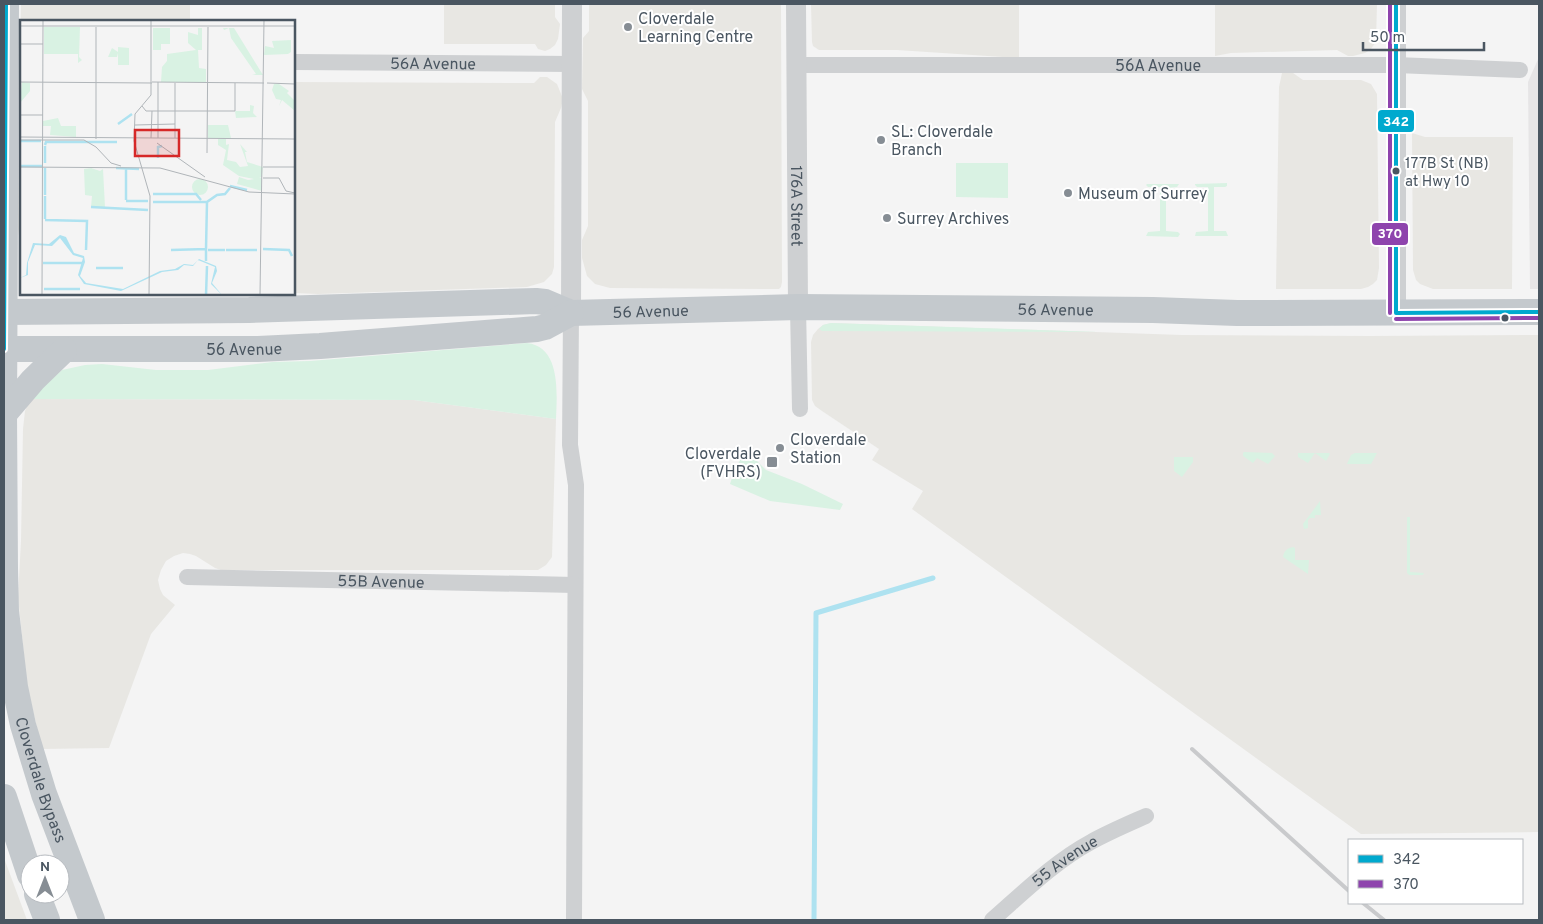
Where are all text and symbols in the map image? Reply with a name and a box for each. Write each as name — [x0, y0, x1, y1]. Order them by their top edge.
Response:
place label: Cloverdale Learning Centre — [638, 10, 753, 48]
inset map — [20, 20, 295, 295]
scale bar — [1363, 20, 1484, 52]
marker: Cloverdale Learning Centre — [622, 21, 634, 33]
text: 50 m — [1370, 29, 1405, 48]
street label: 56A Avenue — [390, 55, 476, 75]
street label: 56A Avenue — [1115, 57, 1201, 77]
line badge: 342 — [1377, 109, 1415, 133]
text: 342 — [1383, 114, 1409, 131]
place label: SL: Cloverdale Branch — [891, 123, 993, 161]
marker: SL: Cloverdale Branch — [875, 134, 887, 146]
place label: 177B St (NB) at Hwy 10 — [1405, 155, 1489, 192]
street label: 176A Street — [785, 166, 806, 246]
marker: 177B St (NB) at Hwy 10 — [1391, 166, 1401, 176]
place label: Museum of Surrey — [1078, 185, 1208, 205]
marker: Museum of Surrey — [1062, 187, 1074, 199]
place label: Surrey Archives — [897, 210, 1009, 230]
marker: Surrey Archives — [881, 212, 893, 224]
line badge: 370 — [1371, 222, 1409, 246]
text: 370 — [1378, 226, 1402, 243]
street label: 56 Avenue — [1017, 301, 1094, 321]
street label: 56 Avenue — [612, 302, 689, 324]
unlabelled marker — [1500, 313, 1510, 323]
street label: 56 Avenue — [206, 340, 283, 361]
place label: Cloverdale Station — [790, 431, 866, 469]
marker: Cloverdale Station — [774, 442, 786, 454]
place label: Cloverdale (FVHRS) — [685, 445, 761, 483]
marker: Cloverdale (FVHRS) — [765, 455, 779, 469]
street label: 55B Avenue — [337, 572, 425, 594]
street label: Cloverdale Bypass — [10, 715, 70, 846]
street label: 55 Avenue — [1029, 832, 1102, 892]
legend — [1348, 839, 1523, 904]
text: 342 — [1393, 851, 1421, 870]
north arrow — [20, 854, 70, 904]
text: N — [40, 859, 50, 876]
text: 370 — [1393, 876, 1419, 895]

